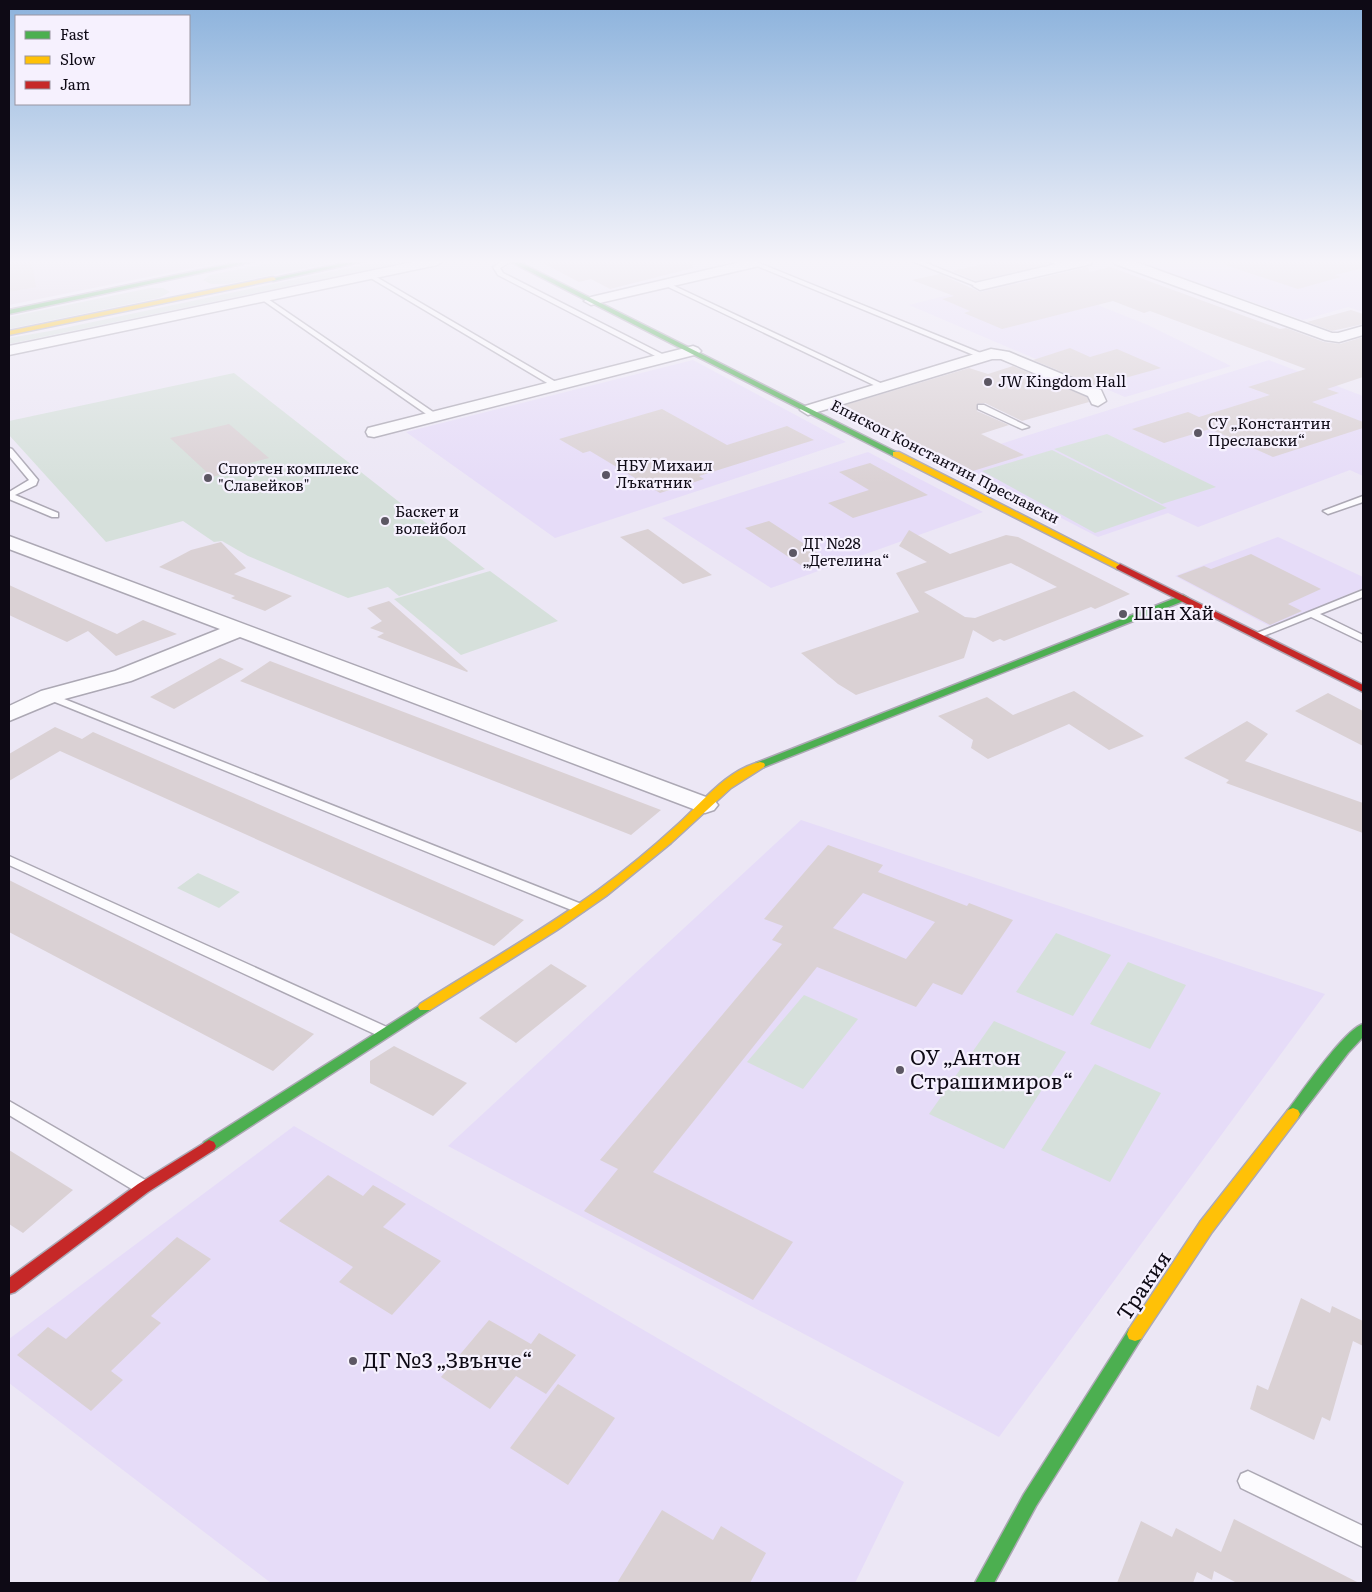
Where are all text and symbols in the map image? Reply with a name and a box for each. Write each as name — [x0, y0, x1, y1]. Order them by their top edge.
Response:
legend — [15, 15, 190, 105]
text: Fast — [60, 22, 89, 45]
text: Slow — [60, 47, 95, 70]
text: Jam — [60, 72, 91, 95]
place label: JW Kingdom Hall — [998, 369, 1126, 392]
marker: JW Kingdom Hall — [982, 376, 994, 388]
street label: Епископ Константин Преславски — [827, 393, 1064, 529]
place label: СУ „Константин Преславски“ — [1208, 411, 1331, 451]
marker: СУ „Константин Преславски“ — [1192, 427, 1204, 439]
place label: НБУ Михаил Лъкатник — [616, 453, 713, 493]
place label: Спортен комплекс "Славейков" — [218, 456, 359, 496]
marker: НБУ Михаил Лъкатник — [600, 469, 612, 481]
marker: Спортен комплекс "Славейков" — [202, 472, 214, 484]
place label: Баскет и волейбол — [395, 499, 466, 539]
marker: Баскет и волейбол — [379, 515, 391, 527]
place label: ДГ №28 „Детелина“ — [803, 531, 890, 571]
marker: ДГ №28 „Детелина“ — [787, 547, 799, 559]
place label: Шан Хай — [1133, 599, 1214, 626]
marker: Шан Хай — [1117, 608, 1129, 620]
place label: ОУ „Антон Страшимиров“ — [910, 1040, 1074, 1095]
marker: ОУ „Антон Страшимиров“ — [894, 1064, 906, 1076]
street label: Тракия — [1107, 1243, 1177, 1326]
place label: ДГ №3 „Звънче“ — [363, 1343, 533, 1374]
marker: ДГ №3 „Звънче“ — [347, 1355, 359, 1367]

